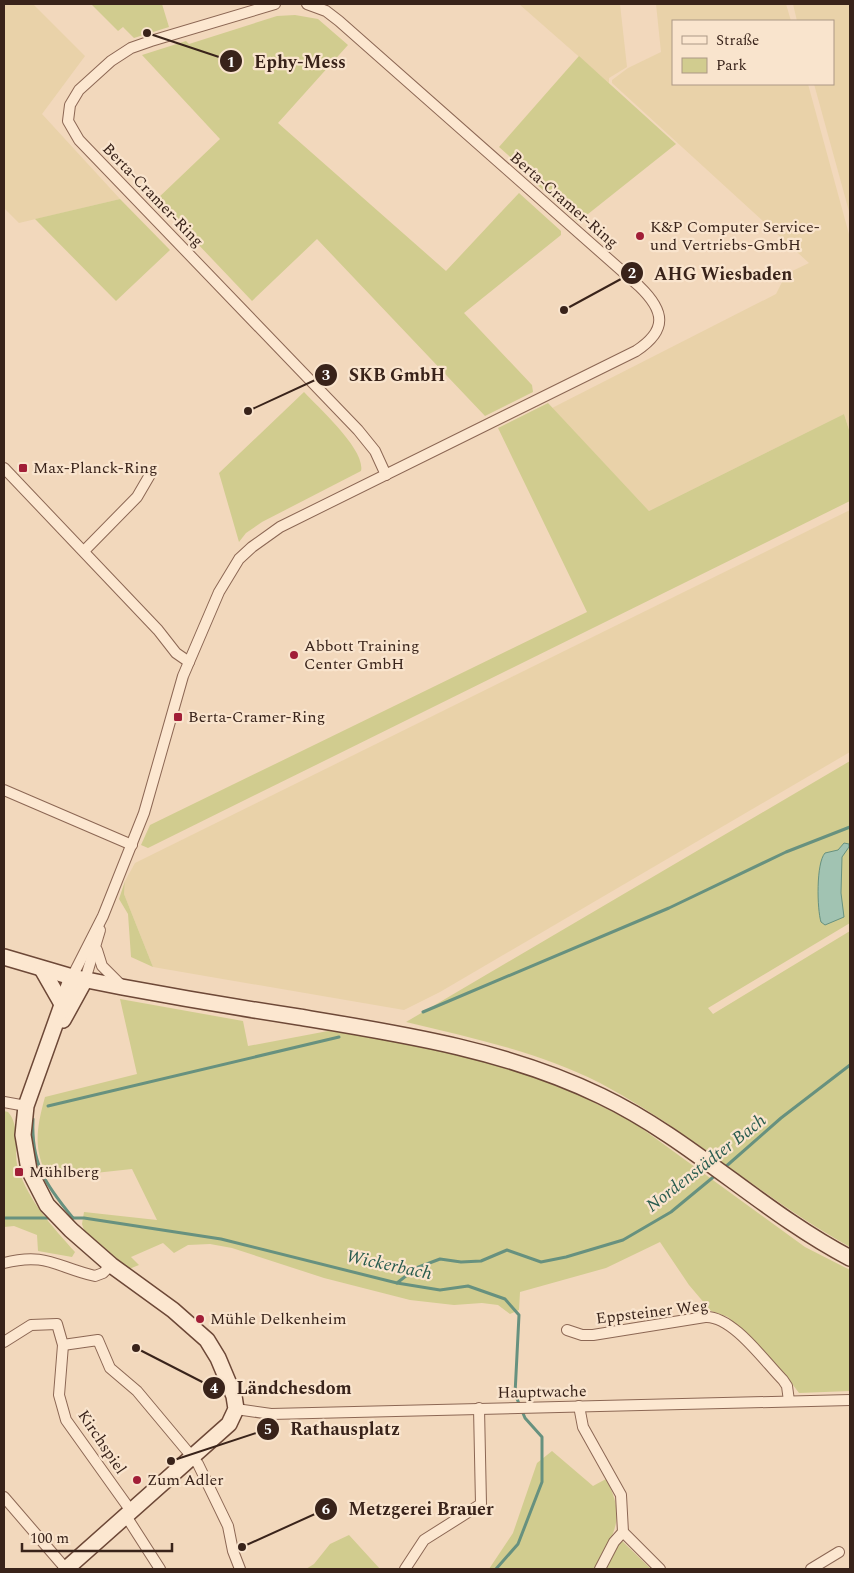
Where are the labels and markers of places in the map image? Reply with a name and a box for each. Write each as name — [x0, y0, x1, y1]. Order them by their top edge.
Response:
callout: Ephy-Mess — [219, 45, 356, 78]
place label: K&P Computer Service- und Vertriebs-GmbH — [650, 215, 820, 257]
marker: K&P Computer Service- und Vertriebs-GmbH — [634, 230, 646, 242]
callout: AHG Wiesbaden — [619, 257, 803, 290]
callout: SKB GmbH — [313, 358, 455, 391]
place label: Max-Planck-Ring — [33, 456, 157, 480]
marker: Max-Planck-Ring — [17, 462, 29, 474]
place label: Abbott Training Center GmbH — [304, 634, 419, 676]
marker: Abbott Training Center GmbH — [288, 649, 300, 661]
place label: Berta-Cramer-Ring — [188, 705, 325, 729]
marker: Berta-Cramer-Ring — [172, 711, 184, 723]
place label: Mühlberg — [29, 1160, 99, 1184]
marker: Mühlberg — [13, 1166, 25, 1178]
place label: Mühle Delkenheim — [210, 1307, 347, 1331]
marker: Mühle Delkenheim — [194, 1313, 206, 1325]
callout: Ländchesdom — [201, 1372, 362, 1405]
callout: Rathausplatz — [255, 1412, 410, 1445]
place label: Zum Adler — [147, 1468, 224, 1492]
marker: Zum Adler — [131, 1474, 143, 1486]
callout: Metzgerei Brauer — [313, 1492, 504, 1525]

